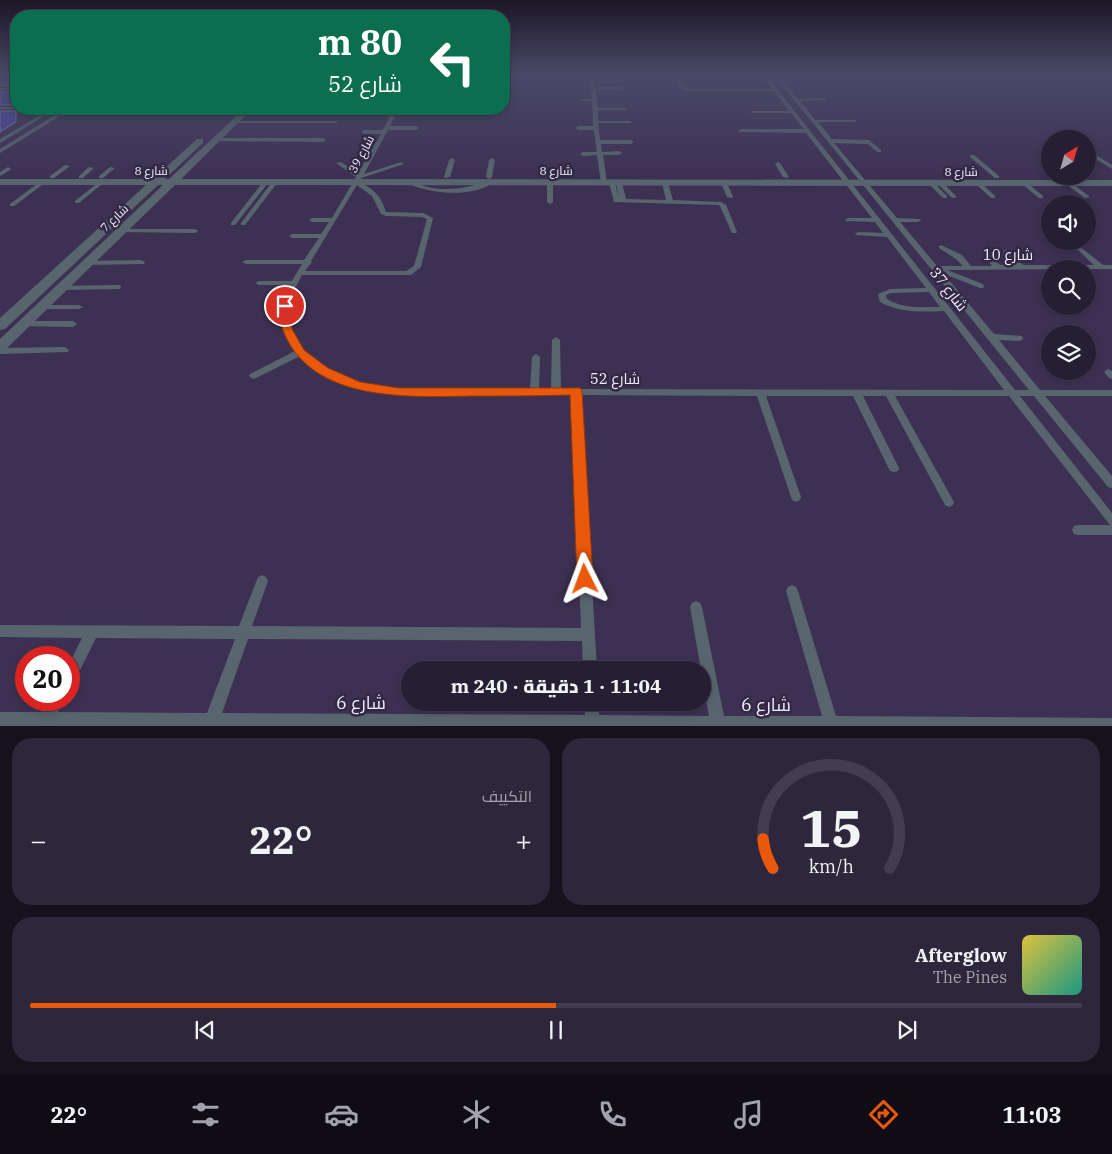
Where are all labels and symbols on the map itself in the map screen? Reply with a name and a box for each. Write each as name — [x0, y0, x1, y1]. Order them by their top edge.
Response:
north arrow — [1041, 130, 1096, 185]
street label: شارع 39 — [345, 133, 378, 176]
street label: شارع 8 — [134, 163, 168, 179]
street label: شارع 8 — [539, 163, 573, 179]
street label: شارع 8 — [944, 164, 978, 180]
street label: شارع 7 — [97, 201, 132, 236]
street label: شارع 10 — [983, 245, 1033, 266]
street label: شارع 37 — [924, 263, 972, 316]
pin — [264, 285, 306, 327]
street label: شارع 52 — [590, 369, 640, 390]
position arrow — [558, 552, 610, 604]
speed limit sign: 20 — [15, 646, 80, 711]
street label: شارع 6 — [336, 691, 386, 715]
street label: شارع 6 — [741, 693, 791, 717]

